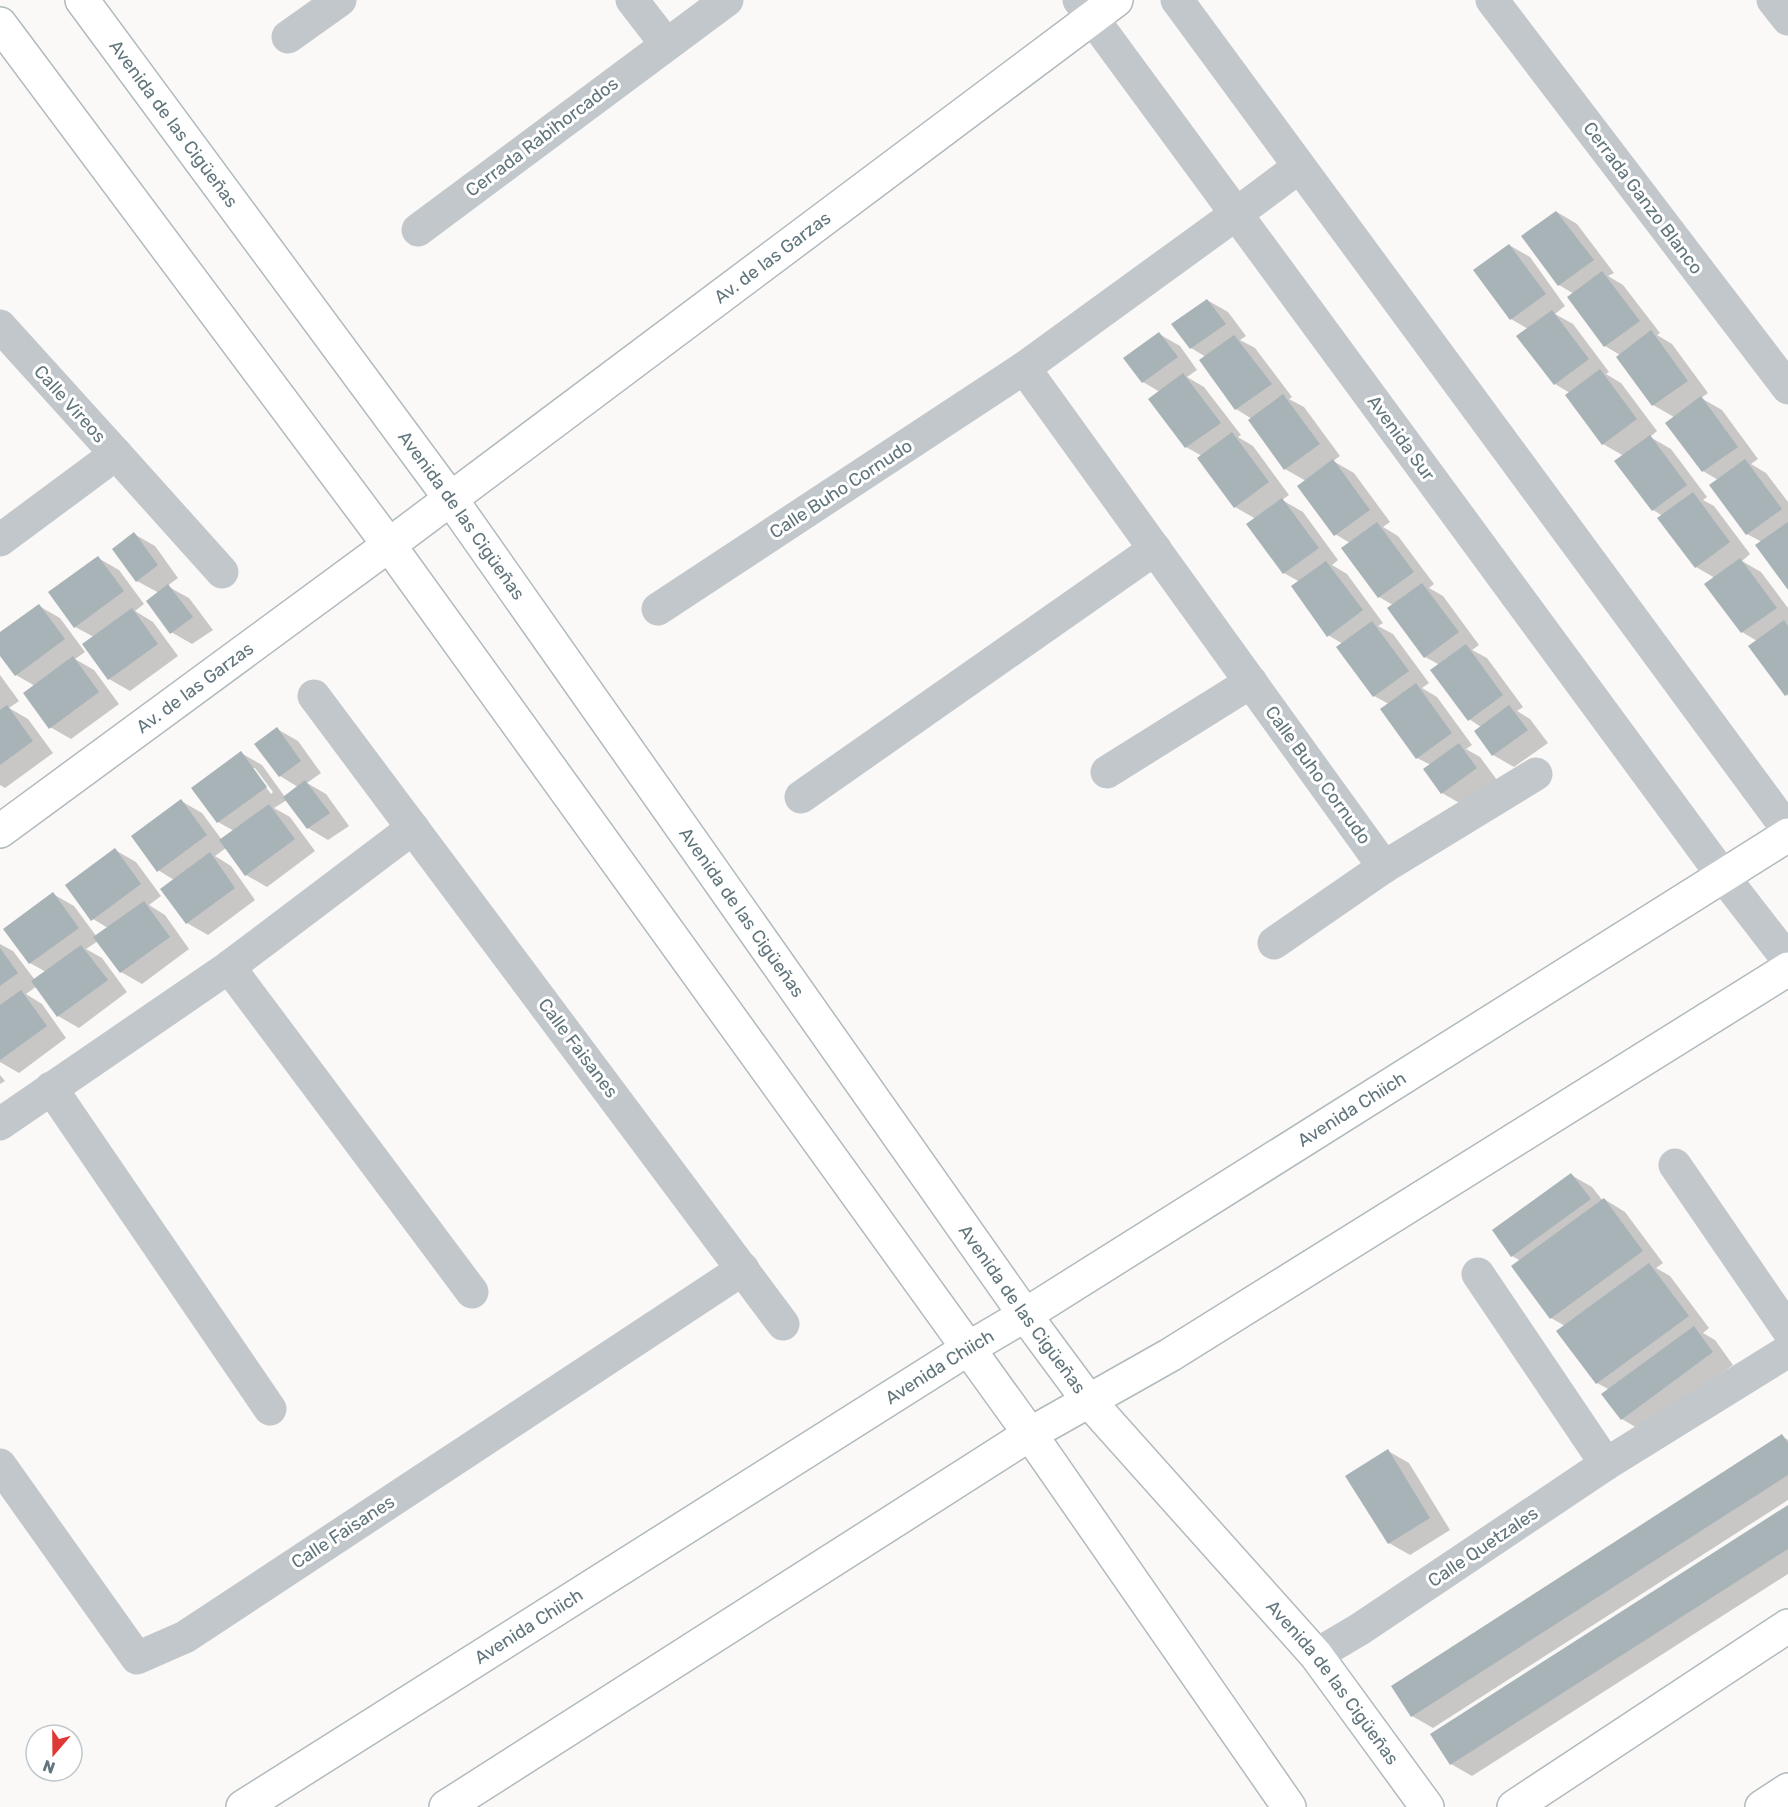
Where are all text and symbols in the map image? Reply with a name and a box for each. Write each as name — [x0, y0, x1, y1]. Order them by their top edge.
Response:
street label: Avenida de las Cigüeñas — [104, 36, 243, 212]
street label: Cerrada Rabihorcados — [461, 72, 623, 202]
street label: Cerrada Ganzo Blanco — [1579, 118, 1707, 278]
street label: Av. de las Garzas — [710, 207, 835, 308]
street label: Calle Vireos — [29, 361, 111, 447]
street label: Avenida Sur — [1363, 391, 1440, 485]
street label: Avenida de las Cigüeñas — [393, 427, 529, 604]
street label: Calle Buho Cornudo — [766, 435, 916, 543]
street label: Av. de las Garzas — [132, 637, 258, 738]
street label: Calle Buho Cornudo — [1260, 702, 1376, 848]
street label: Avenida de las Cigüeñas — [674, 823, 809, 1002]
street label: Calle Faisanes — [533, 994, 623, 1102]
street label: Avenida Chiich — [1293, 1067, 1410, 1152]
street label: Avenida de las Cigüeñas — [954, 1221, 1090, 1398]
street label: Avenida Chiich — [881, 1325, 998, 1409]
street label: Calle Faisanes — [287, 1490, 399, 1574]
street label: Calle Quetzales — [1424, 1502, 1542, 1592]
street label: Avenida Chiich — [470, 1584, 587, 1669]
street label: Avenida de las Cigüeñas — [1261, 1596, 1403, 1769]
north arrow — [24, 1723, 84, 1783]
text: N — [40, 1756, 58, 1778]

